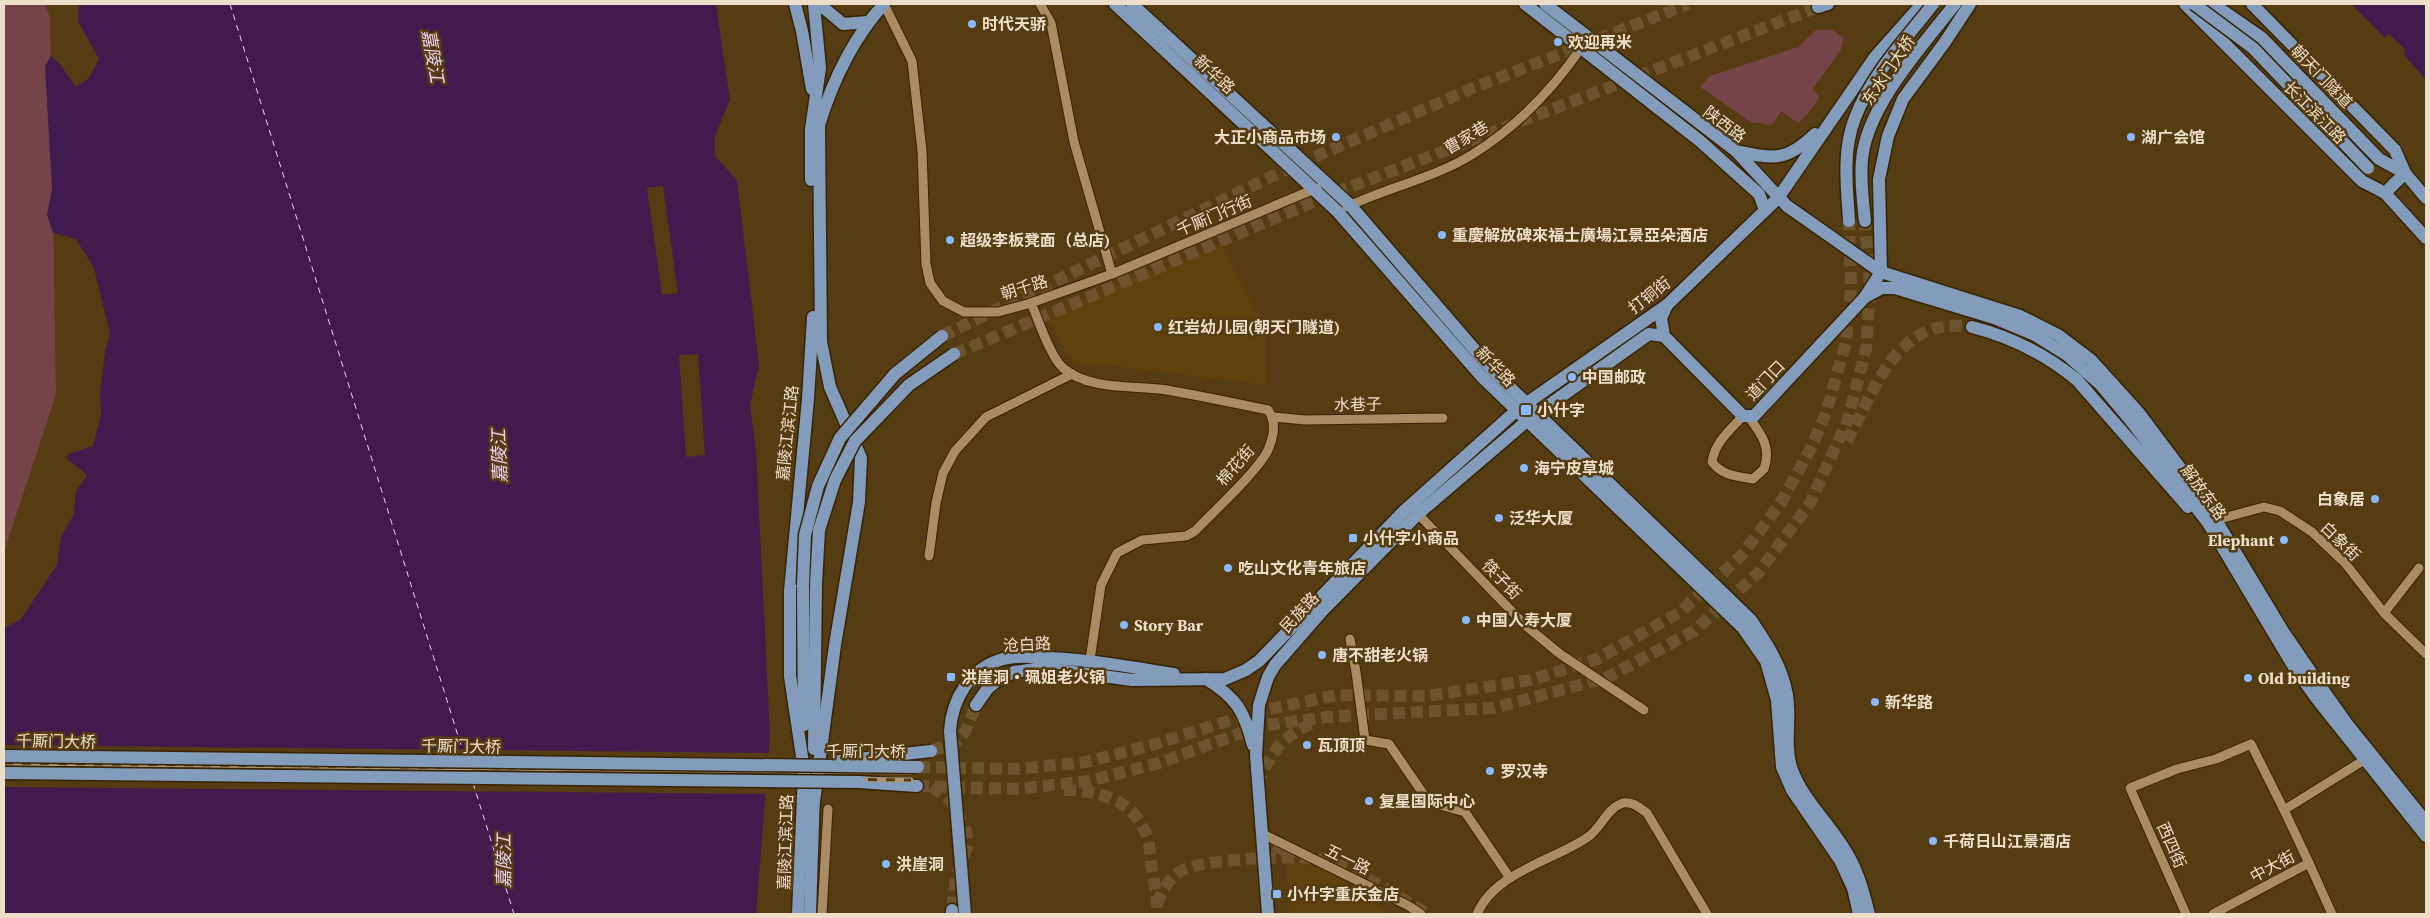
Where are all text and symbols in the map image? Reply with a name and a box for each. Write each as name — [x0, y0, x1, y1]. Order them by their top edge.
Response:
place label: 时代天骄 — [982, 13, 1046, 35]
marker: 时代天骄 — [966, 18, 978, 30]
water label: 嘉陵江 — [416, 27, 450, 87]
place label: 欢迎再米 — [1568, 31, 1632, 53]
street label: 东水门大桥 — [1857, 31, 1919, 109]
marker: 欢迎再米 — [1552, 36, 1564, 48]
street label: 朝天门隧道 — [2286, 40, 2358, 112]
street label: 新华路 — [1190, 50, 1240, 98]
street label: 长江滨江路 — [2279, 76, 2351, 148]
street label: 陕西路 — [1699, 101, 1751, 147]
street label: 曹家巷 — [1440, 115, 1492, 159]
place label: 大正小商品市场 — [1214, 126, 1326, 148]
place label: 湖广会馆 — [2141, 126, 2205, 148]
marker: 大正小商品市场 — [1330, 131, 1342, 143]
marker: 湖广会馆 — [2125, 131, 2137, 143]
street label: 千厮门行街 — [1173, 189, 1255, 241]
place label: 重慶解放碑來福士廣場江景亞朵酒店 — [1452, 224, 1708, 246]
place label: 超级李板凳面（总店) — [960, 229, 1110, 251]
marker: 重慶解放碑來福士廣場江景亞朵酒店 — [1436, 229, 1448, 241]
marker: 超级李板凳面（总店) — [944, 234, 956, 246]
street label: 朝千路 — [998, 269, 1050, 305]
street label: 打铜街 — [1623, 272, 1675, 318]
place label: 红岩幼儿园(朝天门隧道) — [1168, 316, 1340, 338]
marker: 红岩幼儿园(朝天门隧道) — [1152, 321, 1164, 333]
street label: 新华路 — [1471, 341, 1521, 391]
street label: 道门口 — [1740, 355, 1790, 405]
place label: 中国邮政 — [1582, 366, 1646, 388]
marker: 中国邮政 — [1566, 371, 1578, 383]
street label: 嘉陵江滨江路 — [771, 384, 803, 482]
street label: 水巷子 — [1334, 393, 1382, 415]
place label: 小什字 — [1537, 399, 1585, 421]
marker: 小什字 — [1519, 403, 1533, 417]
water label: 嘉陵江 — [485, 427, 512, 483]
street label: 棉花街 — [1211, 440, 1259, 490]
place label: 海宁皮草城 — [1534, 457, 1614, 479]
street label: 解放东路 — [2176, 460, 2232, 524]
marker: 海宁皮草城 — [1518, 462, 1530, 474]
place label: 白象居 — [2317, 488, 2365, 510]
marker: 白象居 — [2369, 493, 2381, 505]
place label: 泛华大厦 — [1509, 507, 1573, 529]
marker: 泛华大厦 — [1493, 512, 1505, 524]
street label: 白象街 — [2316, 516, 2366, 566]
place label: 小什字小商品 — [1363, 527, 1459, 549]
place label: Elephant — [2208, 529, 2274, 551]
marker: 小什字小商品 — [1347, 532, 1359, 544]
marker: Elephant — [2278, 534, 2290, 546]
street label: 筷子街 — [1477, 554, 1527, 604]
place label: 吃山文化青年旅店 — [1238, 557, 1366, 579]
marker: 吃山文化青年旅店 — [1222, 562, 1234, 574]
street label: 民族路 — [1275, 587, 1323, 637]
place label: 中国人寿大厦 — [1476, 609, 1572, 631]
place label: Story Bar — [1134, 614, 1204, 636]
marker: 中国人寿大厦 — [1460, 614, 1472, 626]
marker: Story Bar — [1118, 619, 1130, 631]
street label: 沧白路 — [1002, 632, 1052, 656]
place label: 唐不甜老火锅 — [1332, 644, 1428, 666]
marker: 唐不甜老火锅 — [1316, 649, 1328, 661]
place label: 洪崖洞‧珮姐老火锅 — [961, 666, 1105, 688]
place label: Old building — [2258, 667, 2350, 689]
marker: 洪崖洞‧珮姐老火锅 — [945, 671, 957, 683]
marker: Old building — [2242, 672, 2254, 684]
place label: 新华路 — [1885, 691, 1933, 713]
marker: 新华路 — [1869, 696, 1881, 708]
street label: 千厮门大桥 — [16, 729, 96, 753]
street label: 千厮门大桥 — [421, 734, 501, 758]
place label: 瓦顶顶 — [1317, 734, 1365, 756]
marker: 瓦顶顶 — [1301, 739, 1313, 751]
street label: 千厮门大桥 — [826, 740, 906, 762]
place label: 罗汉寺 — [1500, 760, 1548, 782]
marker: 罗汉寺 — [1484, 765, 1496, 777]
place label: 复星国际中心 — [1379, 790, 1475, 812]
street label: 嘉陵江滨江路 — [772, 794, 798, 890]
marker: 复星国际中心 — [1363, 795, 1375, 807]
street label: 西四街 — [2152, 819, 2192, 871]
place label: 千荷日山江景酒店 — [1943, 830, 2071, 852]
water label: 嘉陵江 — [491, 832, 516, 888]
marker: 千荷日山江景酒店 — [1927, 835, 1939, 847]
street label: 五一路 — [1322, 839, 1374, 879]
street label: 中大街 — [2246, 845, 2298, 887]
place label: 洪崖洞 — [896, 853, 944, 875]
marker: 洪崖洞 — [880, 858, 892, 870]
place label: 小什字重庆金店 — [1287, 883, 1399, 905]
marker: 小什字重庆金店 — [1271, 888, 1283, 900]

